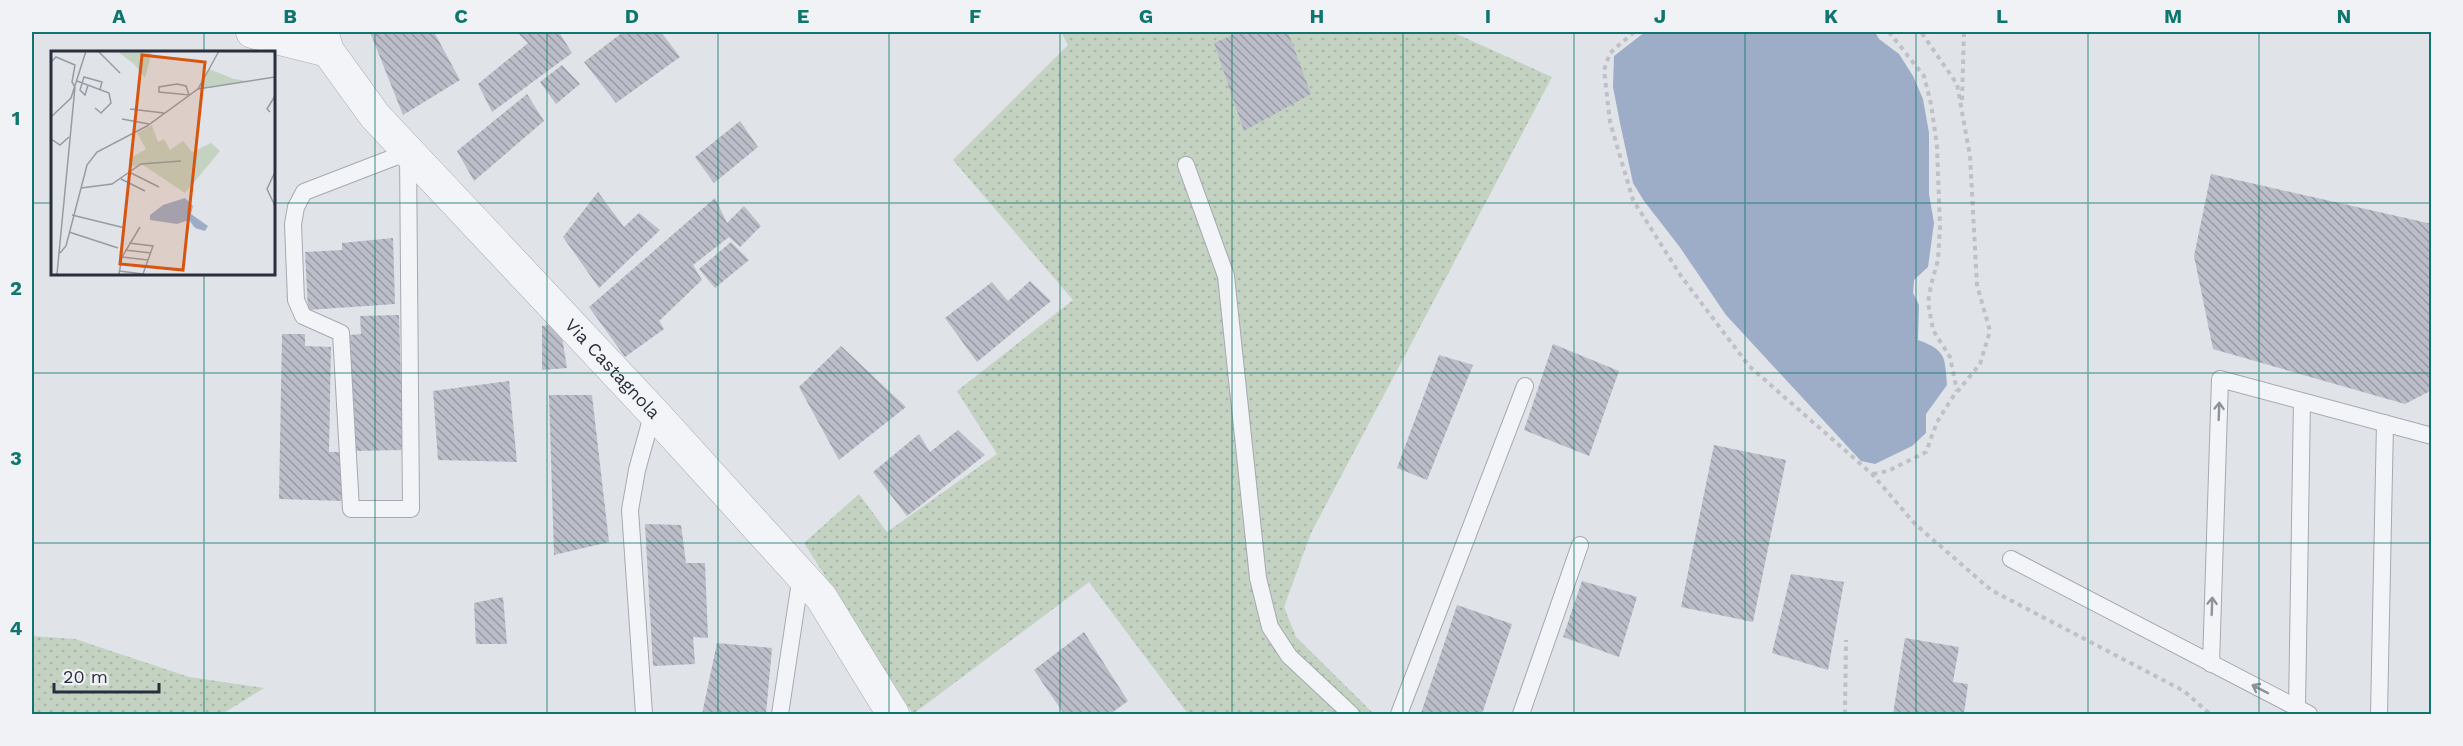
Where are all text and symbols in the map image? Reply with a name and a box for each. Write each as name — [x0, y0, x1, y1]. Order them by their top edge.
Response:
text: A — [112, 4, 126, 28]
text: B — [283, 4, 297, 28]
text: C — [454, 4, 468, 28]
text: D — [625, 4, 639, 28]
text: E — [797, 4, 809, 28]
text: F — [969, 4, 981, 28]
text: G — [1139, 4, 1153, 28]
text: H — [1310, 4, 1324, 28]
text: I — [1485, 4, 1491, 28]
text: J — [1654, 4, 1666, 28]
text: K — [1824, 4, 1838, 28]
text: L — [1996, 4, 2008, 28]
text: M — [2164, 4, 2182, 28]
text: N — [2337, 4, 2351, 28]
inset map — [51, 51, 274, 274]
text: 1 — [12, 106, 20, 130]
text: 2 — [10, 276, 22, 300]
street label: Via Castagnola — [561, 314, 665, 423]
one-way arrow — [2213, 401, 2225, 421]
text: 3 — [10, 446, 22, 470]
one-way arrow — [2206, 596, 2218, 616]
text: 4 — [10, 616, 23, 640]
scale bar — [54, 656, 159, 694]
text: 20 m — [63, 666, 108, 687]
one-way arrow — [2251, 683, 2269, 695]

